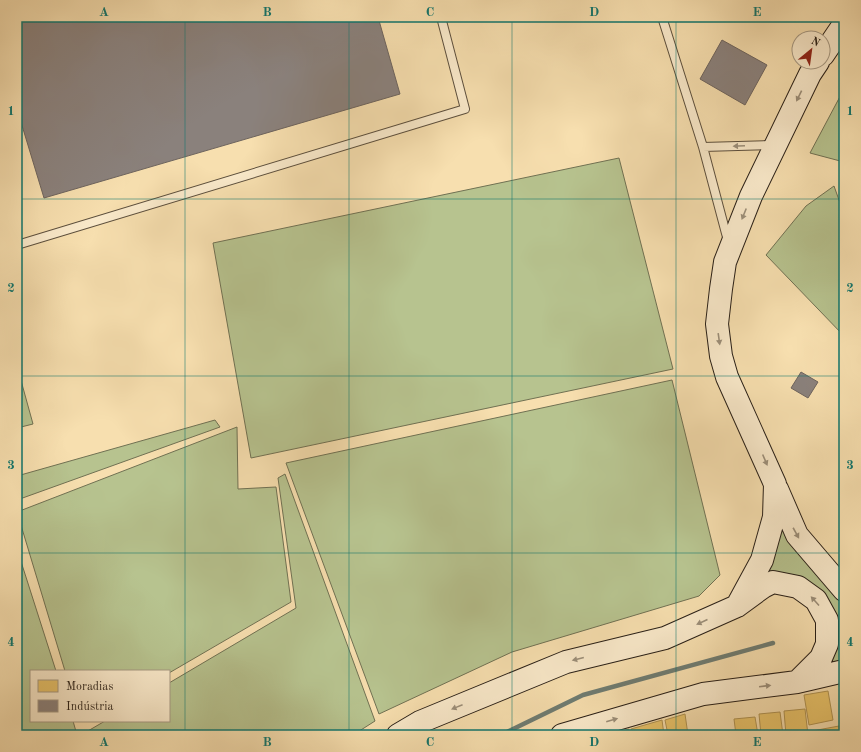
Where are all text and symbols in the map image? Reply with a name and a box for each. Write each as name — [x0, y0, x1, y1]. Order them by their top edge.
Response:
text: A — [99, 6, 109, 19]
text: B — [262, 6, 272, 19]
text: C — [426, 6, 434, 19]
text: D — [589, 6, 599, 19]
text: E — [753, 6, 762, 19]
north arrow — [791, 30, 831, 70]
text: N — [809, 36, 822, 50]
one-way arrow — [796, 90, 802, 102]
text: 1 — [7, 105, 15, 118]
text: 1 — [846, 105, 854, 118]
one-way arrow — [732, 143, 745, 149]
one-way arrow — [741, 208, 747, 219]
text: 2 — [7, 282, 15, 295]
text: 2 — [846, 282, 854, 295]
one-way arrow — [716, 333, 722, 345]
one-way arrow — [762, 455, 768, 467]
text: 3 — [7, 459, 15, 472]
text: 3 — [846, 459, 854, 472]
one-way arrow — [793, 527, 800, 539]
one-way arrow — [810, 596, 819, 606]
one-way arrow — [696, 619, 707, 625]
text: 4 — [7, 636, 15, 649]
text: 4 — [846, 636, 854, 649]
one-way arrow — [571, 657, 584, 663]
legend — [30, 670, 170, 722]
text: Moradias — [66, 681, 114, 693]
one-way arrow — [759, 683, 771, 689]
text: Indústria — [66, 701, 113, 713]
one-way arrow — [451, 704, 462, 710]
one-way arrow — [607, 717, 619, 723]
text: A — [99, 736, 109, 749]
text: B — [262, 736, 272, 749]
text: C — [426, 736, 434, 749]
text: D — [589, 736, 599, 749]
text: E — [753, 736, 762, 749]

